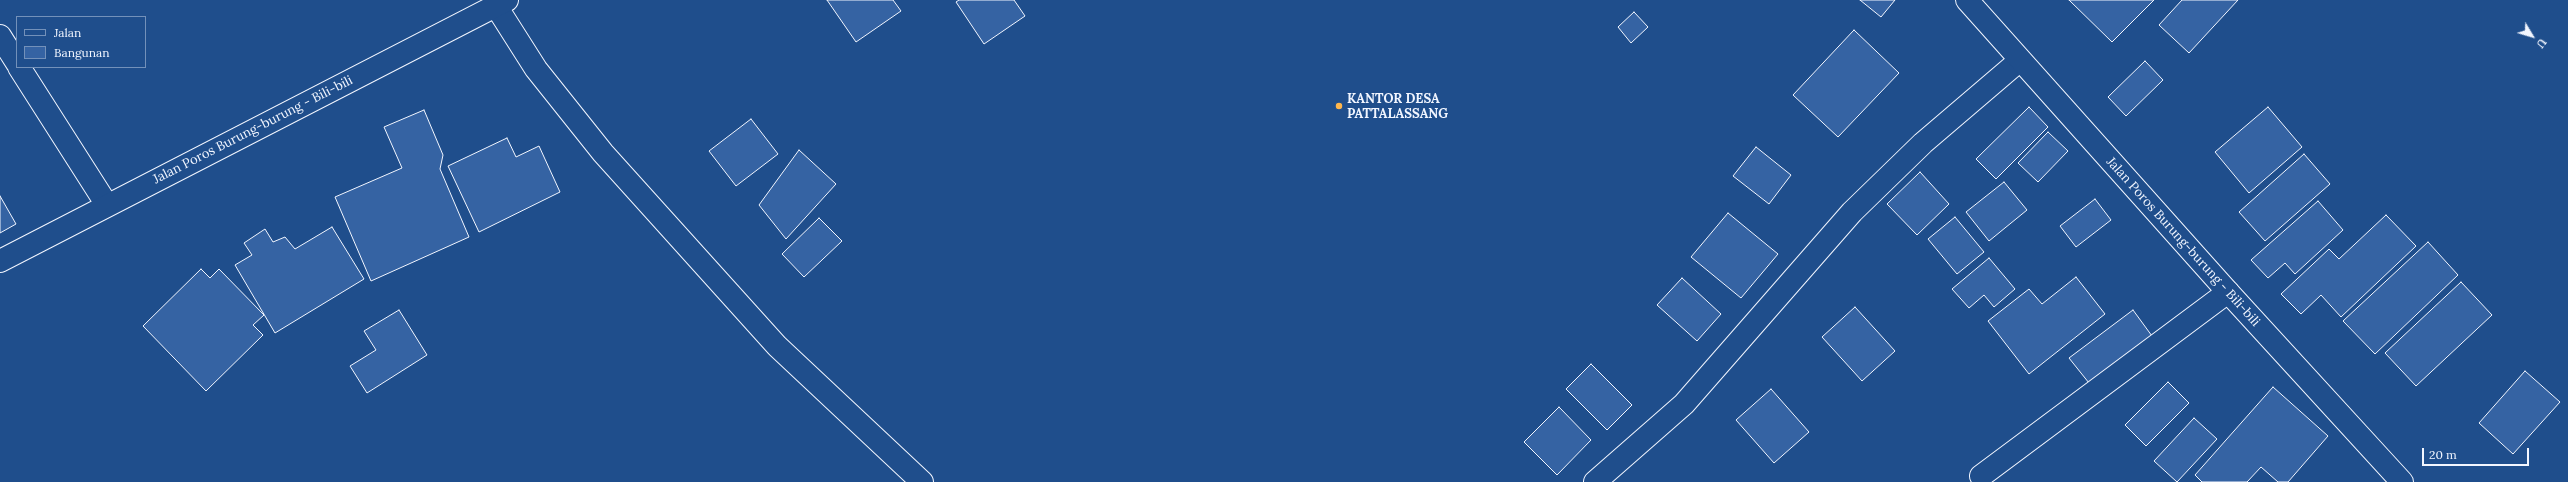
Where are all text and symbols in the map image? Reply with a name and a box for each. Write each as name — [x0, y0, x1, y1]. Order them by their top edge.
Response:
legend — [16, 16, 146, 68]
north arrow — [2512, 16, 2552, 56]
text: Jalan — [54, 25, 81, 40]
text: U — [2533, 36, 2550, 51]
text: Bangunan — [54, 45, 110, 60]
street label: Jalan Poros Burung-burung - Bili-bili — [151, 73, 355, 187]
place label: KANTOR DESA PATTALASSANG — [1347, 91, 1448, 122]
marker: KANTOR DESA PATTALASSANG — [1334, 101, 1344, 111]
street label: Jalan Poros Burung-burung - Bili-bili — [2103, 154, 2263, 330]
scale bar — [2424, 440, 2531, 466]
text: 20 m — [2429, 447, 2457, 462]

